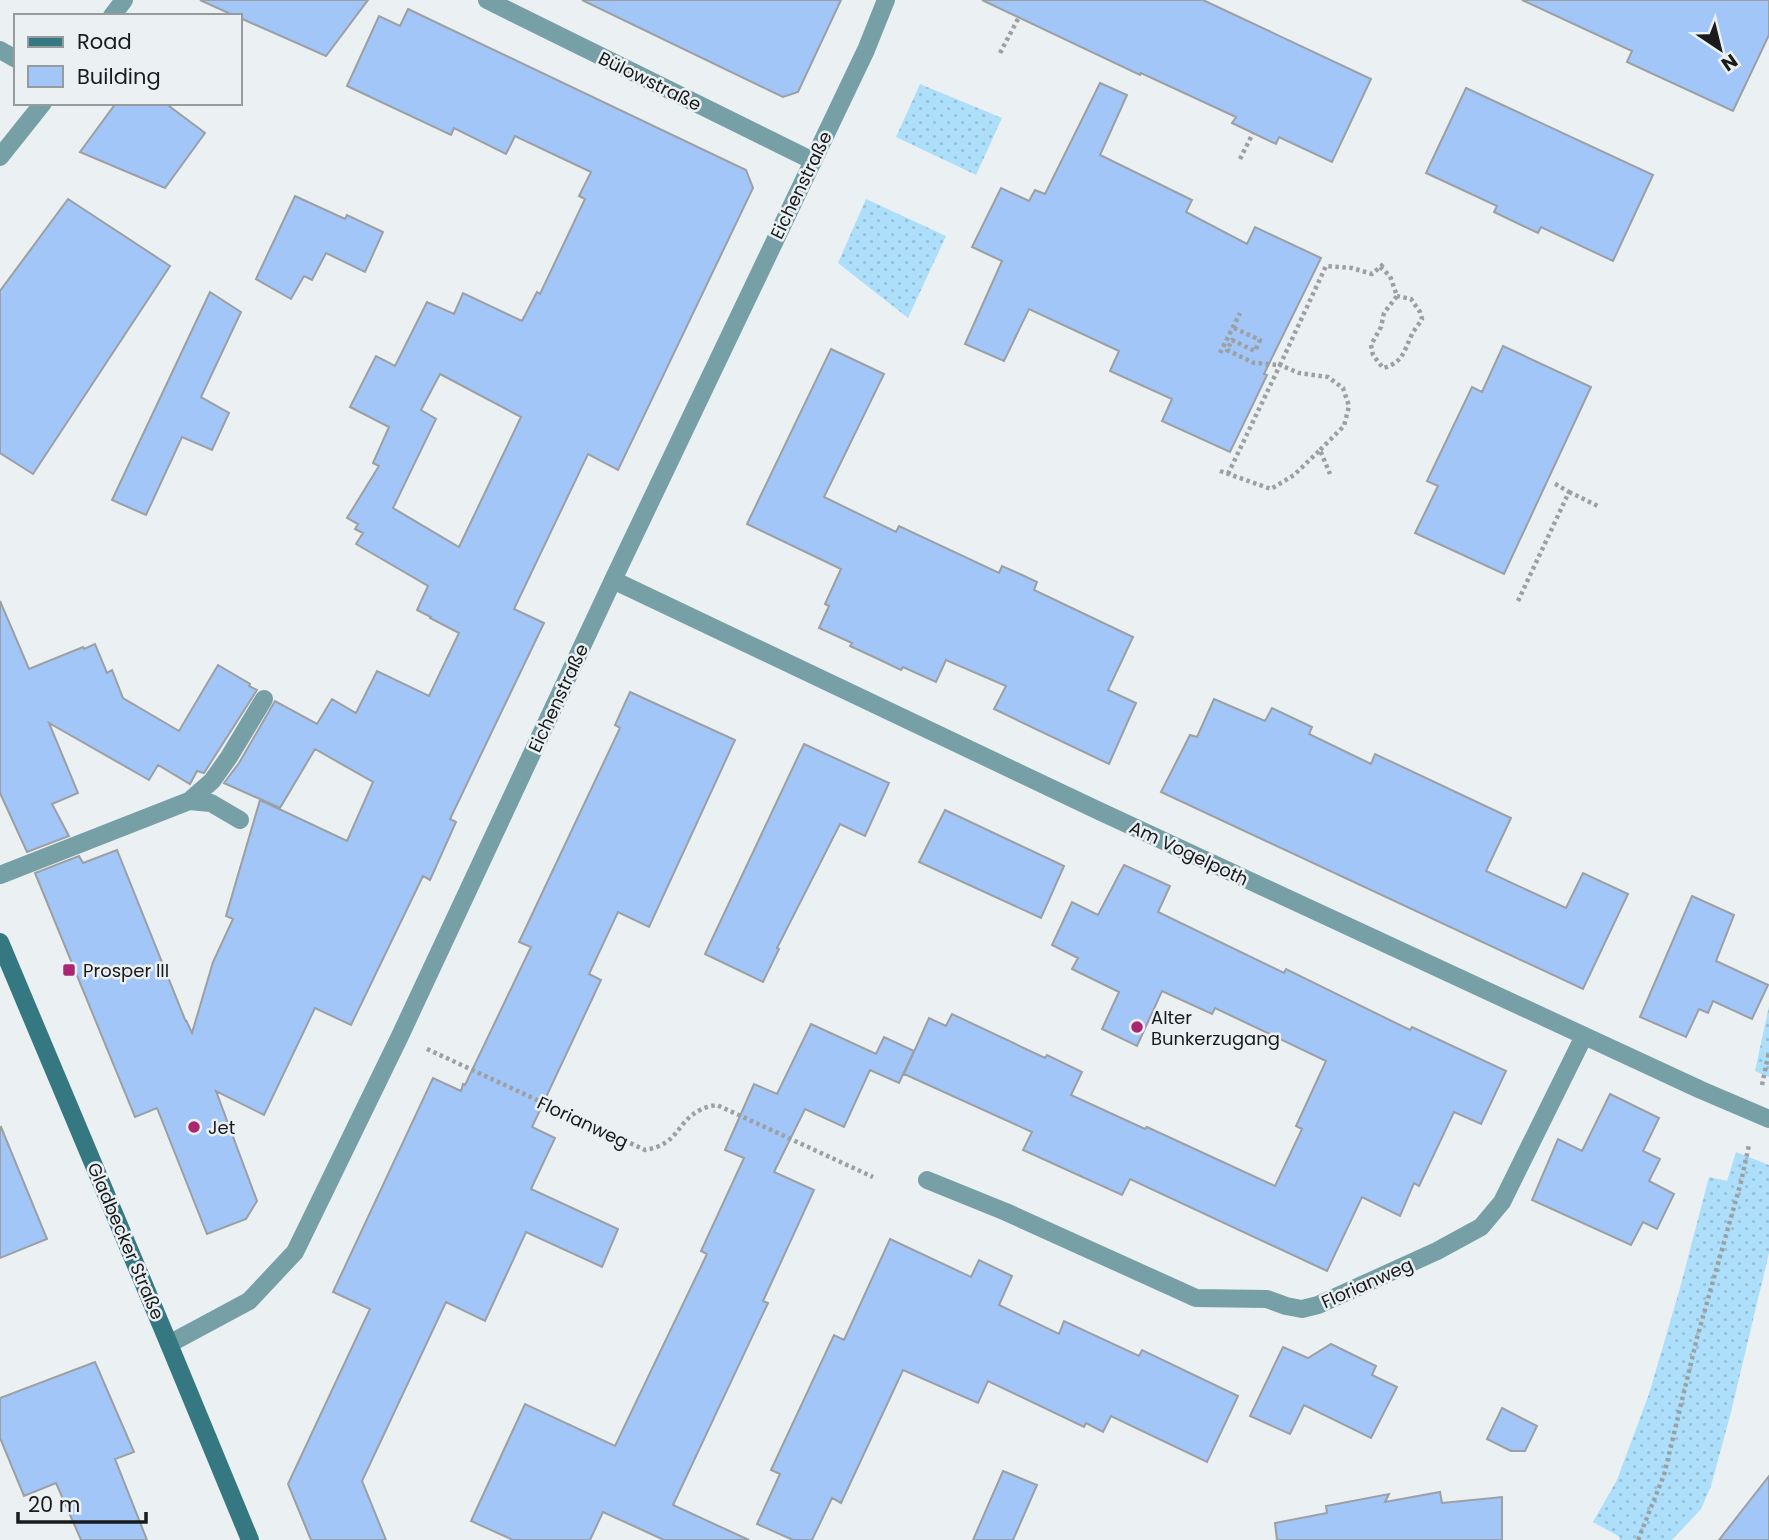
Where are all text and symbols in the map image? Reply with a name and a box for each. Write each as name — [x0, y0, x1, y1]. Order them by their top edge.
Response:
legend — [14, 14, 242, 105]
north arrow — [1685, 14, 1755, 84]
text: Road — [77, 27, 132, 56]
street label: Bülowstraße — [594, 45, 706, 117]
text: N — [1716, 47, 1743, 78]
text: Building — [77, 62, 161, 91]
street label: Eichenstraße — [764, 127, 838, 243]
street label: Eichenstraße — [522, 640, 594, 756]
street label: Am Vogelpoth — [1125, 814, 1253, 892]
place label: Prosper III — [83, 958, 169, 983]
marker: Prosper III — [61, 962, 77, 978]
place label: Alter Bunkerzugang — [1151, 1005, 1280, 1051]
marker: Alter Bunkerzugang — [1129, 1019, 1145, 1035]
street label: Florianweg — [533, 1090, 633, 1154]
place label: Jet — [208, 1115, 235, 1140]
marker: Jet — [186, 1119, 202, 1135]
street label: Gladbecker Straße — [82, 1159, 170, 1323]
street label: Florianweg — [1317, 1252, 1417, 1314]
scale bar — [18, 1480, 145, 1524]
text: 20 m — [28, 1490, 81, 1519]

